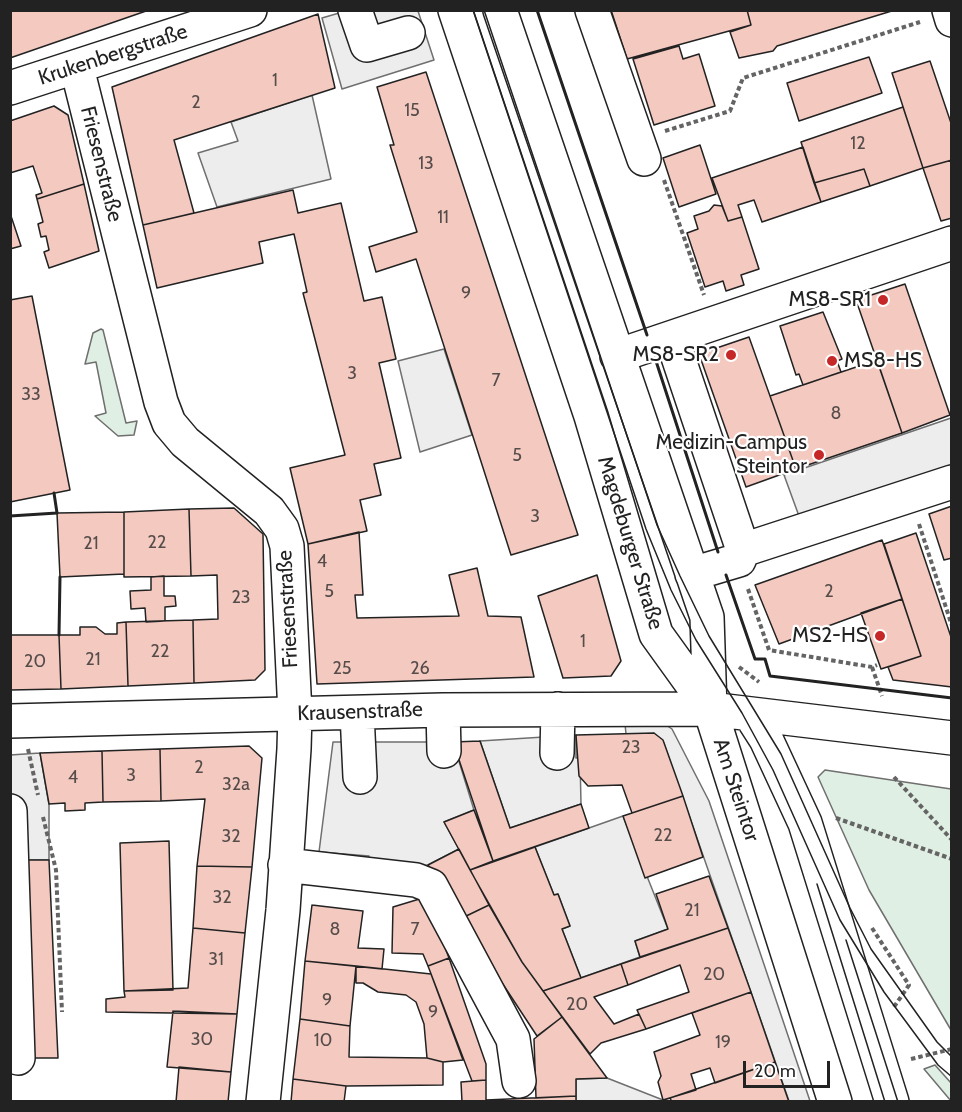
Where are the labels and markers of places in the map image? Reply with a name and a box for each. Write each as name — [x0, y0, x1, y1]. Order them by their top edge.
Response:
place label: MS8-SR1 — [789, 287, 871, 313]
marker: MS8-SR1 — [876, 293, 890, 307]
place label: MS8-SR2 — [632, 342, 719, 368]
marker: MS8-SR2 — [724, 348, 738, 362]
place label: MS8-HS — [844, 348, 922, 374]
marker: MS8-HS — [825, 354, 839, 368]
place label: Medizin-Campus Steintor — [656, 430, 807, 480]
marker: Medizin-Campus Steintor — [812, 448, 826, 462]
place label: MS2-HS — [792, 623, 868, 649]
marker: MS2-HS — [873, 629, 887, 643]

